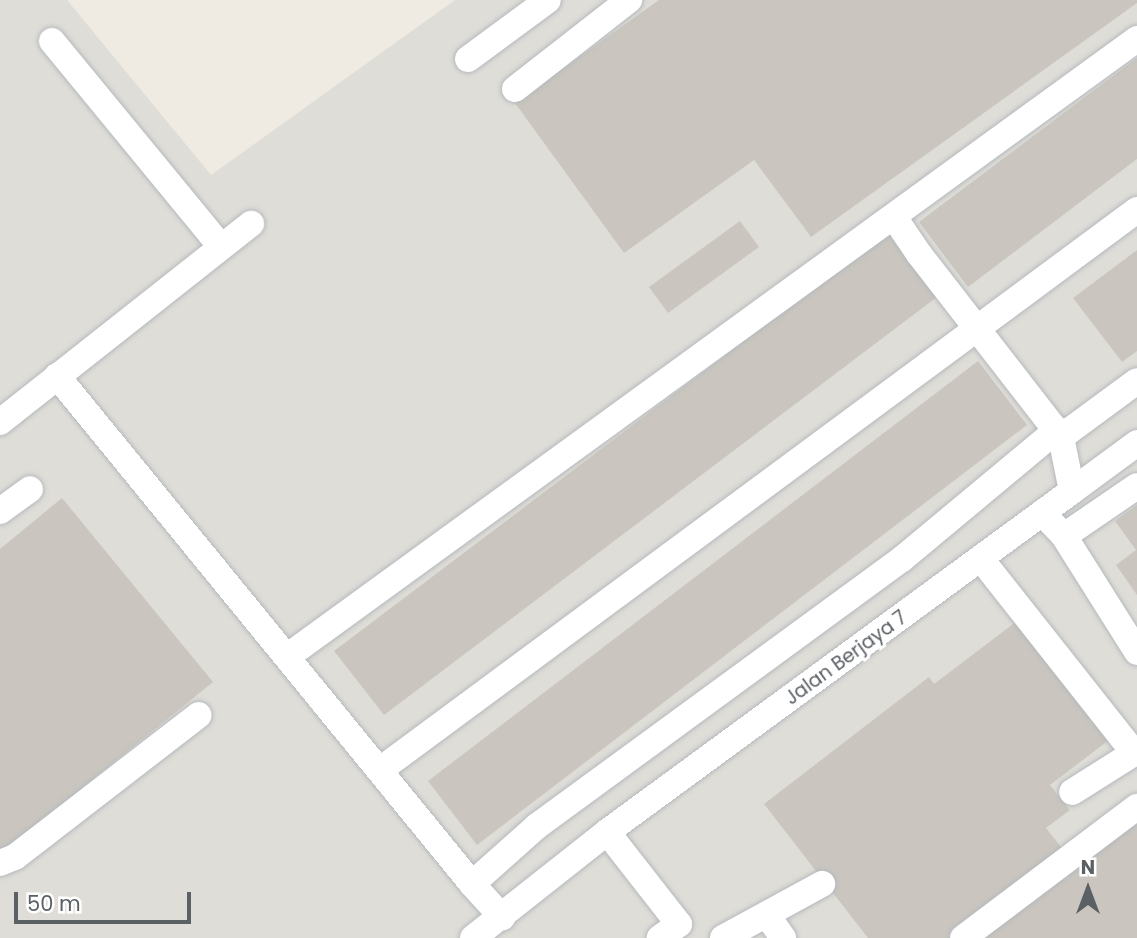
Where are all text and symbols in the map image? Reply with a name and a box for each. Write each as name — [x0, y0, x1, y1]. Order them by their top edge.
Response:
street label: Jalan Berjaya 7 — [781, 606, 911, 710]
north arrow — [1053, 854, 1123, 924]
text: N — [1081, 854, 1095, 881]
scale bar — [18, 878, 194, 922]
text: 50 m — [27, 889, 81, 918]

